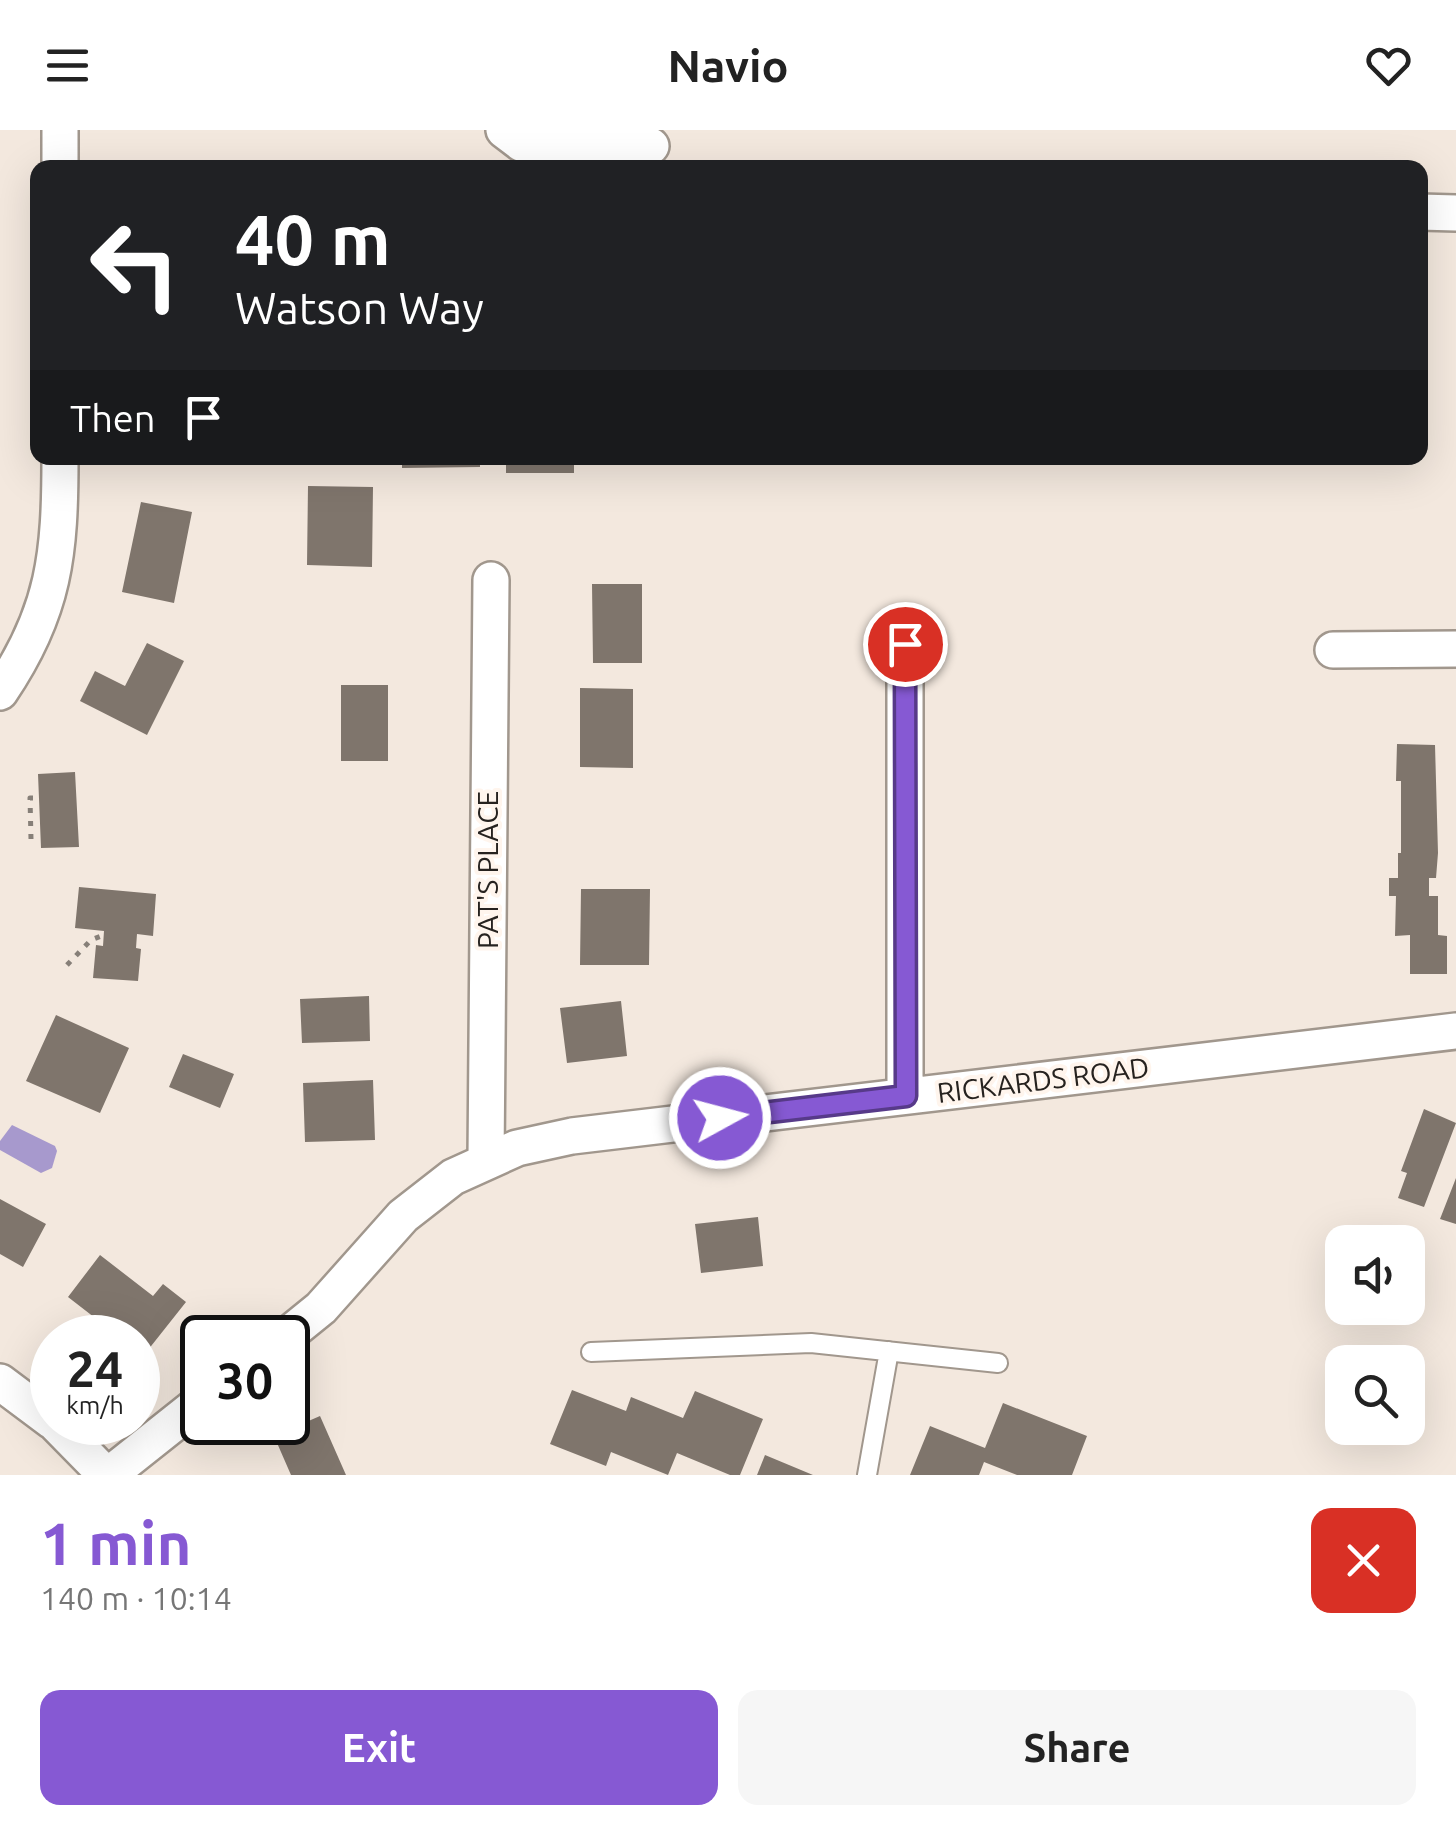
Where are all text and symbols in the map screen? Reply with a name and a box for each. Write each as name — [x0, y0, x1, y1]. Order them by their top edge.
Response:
icon: menu — [40, 38, 95, 93]
icon: heart — [1361, 38, 1416, 93]
text: Navio — [667, 40, 789, 91]
icon: left — [70, 200, 200, 330]
text: 40 m — [235, 200, 391, 278]
text: Watson Way — [235, 282, 484, 333]
icon: arrive — [176, 390, 231, 445]
text: Then — [70, 397, 156, 439]
pin — [863, 602, 948, 687]
icon: arrive — [878, 617, 933, 672]
street label: PAT'S PLACE — [472, 791, 503, 949]
street label: RICKARDS ROAD — [935, 1051, 1151, 1108]
position arrow — [668, 1066, 772, 1170]
map controls — [1325, 1225, 1425, 1445]
button: sound — [1325, 1225, 1425, 1325]
speed limit sign: 30 — [180, 1315, 310, 1445]
text: 24 — [67, 1340, 123, 1396]
button: search — [1325, 1345, 1425, 1445]
text: km/h — [66, 1391, 124, 1419]
button: close — [1311, 1508, 1416, 1613]
text: 1 min — [40, 1509, 192, 1576]
text: 140 m · 10:14 — [40, 1580, 232, 1616]
button: Exit — [40, 1690, 718, 1805]
button: Share — [738, 1690, 1416, 1805]

